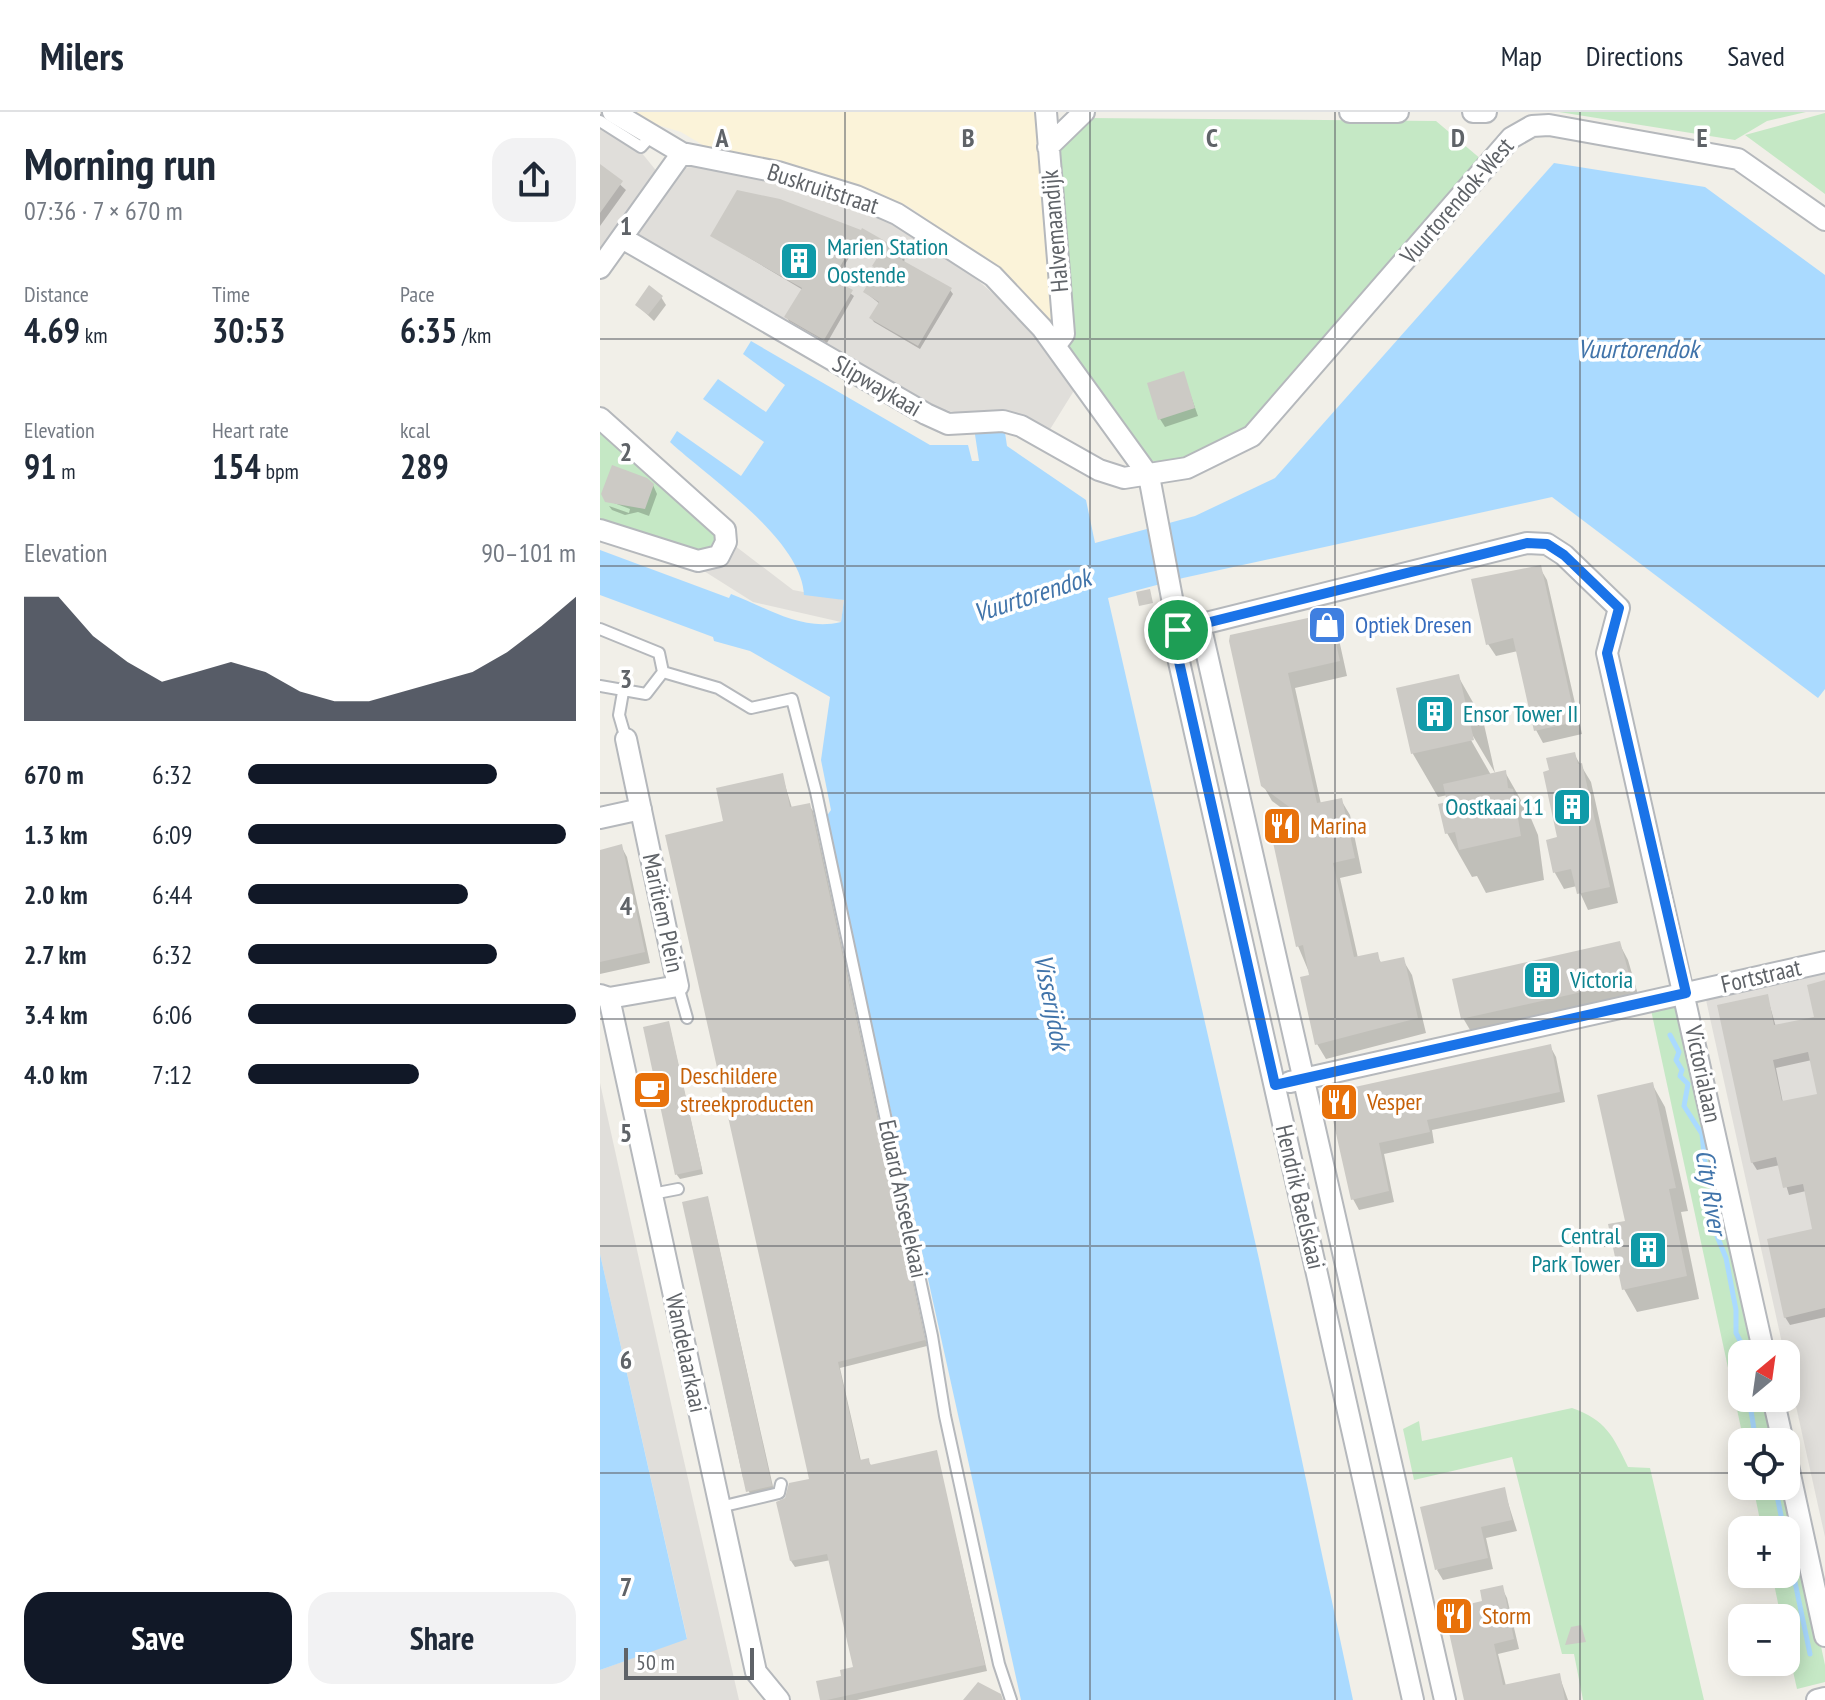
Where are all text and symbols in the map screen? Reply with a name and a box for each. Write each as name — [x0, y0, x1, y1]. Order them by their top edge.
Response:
text: Milers — [40, 31, 124, 80]
text: Map — [1501, 37, 1542, 74]
text: Directions — [1586, 37, 1683, 74]
text: Saved — [1727, 37, 1785, 74]
text: A — [714, 121, 729, 154]
text: B — [962, 121, 975, 154]
text: C — [1206, 121, 1218, 154]
text: D — [1451, 121, 1465, 154]
text: E — [1696, 121, 1708, 154]
street label: Vuurtorendok-West — [1392, 131, 1520, 271]
text: Morning run — [24, 135, 216, 192]
button: share — [492, 138, 576, 222]
street label: Buskruitstraat — [764, 156, 883, 221]
street label: Halvemaandijk — [1034, 168, 1075, 294]
text: 07:36 · 7 × 670 m — [24, 194, 183, 227]
text: 1 — [620, 209, 632, 242]
place label: Marien Station Oostende — [827, 231, 948, 290]
building icon: Marien Station Oostende — [778, 240, 820, 282]
text: Distance — [24, 280, 89, 308]
text: Time — [212, 280, 250, 308]
text: Pace — [400, 280, 435, 308]
text: 4.69 — [24, 308, 80, 352]
text: 30:53 — [212, 308, 286, 352]
text: 6:35 — [400, 308, 457, 352]
text: km — [80, 321, 108, 349]
text: /km — [457, 321, 491, 349]
water label: Vuurtorendok — [1577, 332, 1702, 365]
street label: Slipwaykaai — [827, 348, 927, 423]
text: Elevation — [24, 416, 95, 444]
text: Heart rate — [212, 416, 289, 444]
text: kcal — [400, 416, 430, 444]
text: 2 — [620, 435, 632, 468]
text: 91 — [24, 444, 57, 488]
text: 154 — [212, 444, 261, 488]
text: 289 — [400, 444, 449, 488]
text: m — [57, 457, 76, 485]
text: bpm — [261, 457, 299, 485]
text: Elevation — [24, 536, 107, 569]
text: 90–101 m — [481, 536, 576, 569]
water label: Vuurtorendok — [969, 559, 1097, 629]
pin — [1144, 596, 1212, 664]
shop icon: Optiek Dresen — [1306, 604, 1348, 646]
icon: arrive — [1156, 608, 1200, 652]
place label: Optiek Dresen — [1355, 609, 1472, 640]
text: 3 — [620, 662, 632, 695]
building icon: Ensor Tower II — [1414, 693, 1456, 735]
place label: Ensor Tower II — [1463, 698, 1578, 729]
text: 670 m — [24, 758, 84, 791]
text: 6:32 — [152, 758, 192, 791]
building icon: Oostkaai 11 — [1551, 786, 1593, 828]
place label: Oostkaai 11 — [1445, 791, 1544, 822]
restaurant icon: Marina — [1261, 805, 1303, 847]
place label: Marina — [1310, 810, 1367, 841]
text: 1.3 km — [24, 818, 88, 851]
text: 6:09 — [152, 818, 192, 851]
street label: Maritiem Plein — [636, 850, 691, 975]
text: 2.0 km — [24, 878, 88, 911]
text: 6:44 — [152, 878, 192, 911]
text: 4 — [620, 889, 633, 922]
text: 2.7 km — [24, 938, 87, 971]
text: 6:32 — [152, 938, 192, 971]
water label: Visserijdok — [1027, 951, 1078, 1055]
street label: Fortstraat — [1718, 951, 1804, 1000]
building icon: Victoria — [1521, 959, 1563, 1001]
place label: Victoria — [1569, 964, 1633, 995]
text: 3.4 km — [24, 998, 88, 1031]
text: 6:06 — [152, 998, 192, 1031]
street label: Victorialaan — [1678, 1022, 1729, 1125]
text: 4.0 km — [24, 1058, 88, 1091]
text: 7:12 — [152, 1058, 192, 1091]
place label: Deschildere streekproducten — [680, 1060, 814, 1119]
cafe icon: Deschildere streekproducten — [631, 1069, 673, 1111]
restaurant icon: Vesper — [1318, 1081, 1360, 1123]
place label: Vesper — [1366, 1086, 1422, 1117]
text: 5 — [620, 1116, 632, 1149]
street label: Eduard Anseelekaai — [872, 1117, 935, 1281]
street label: Hendrik Baelskaai — [1269, 1122, 1332, 1272]
water label: City River — [1689, 1147, 1735, 1240]
place label: Central Park Tower — [1532, 1220, 1620, 1279]
building icon: Central Park Tower — [1627, 1229, 1669, 1271]
street label: Wandelaarkaai — [659, 1291, 714, 1415]
north arrow — [1728, 1340, 1800, 1412]
map controls — [1728, 1340, 1800, 1676]
text: 6 — [620, 1343, 632, 1376]
button: locate — [1728, 1428, 1800, 1500]
button: + — [1728, 1516, 1800, 1588]
text: 7 — [620, 1570, 632, 1603]
button: Save — [24, 1592, 292, 1684]
button: Share — [308, 1592, 576, 1684]
restaurant icon: Storm — [1433, 1595, 1475, 1637]
place label: Storm — [1482, 1600, 1531, 1631]
button: − — [1728, 1604, 1800, 1676]
scale bar — [624, 1644, 754, 1680]
text: 50 m — [636, 1648, 675, 1676]

